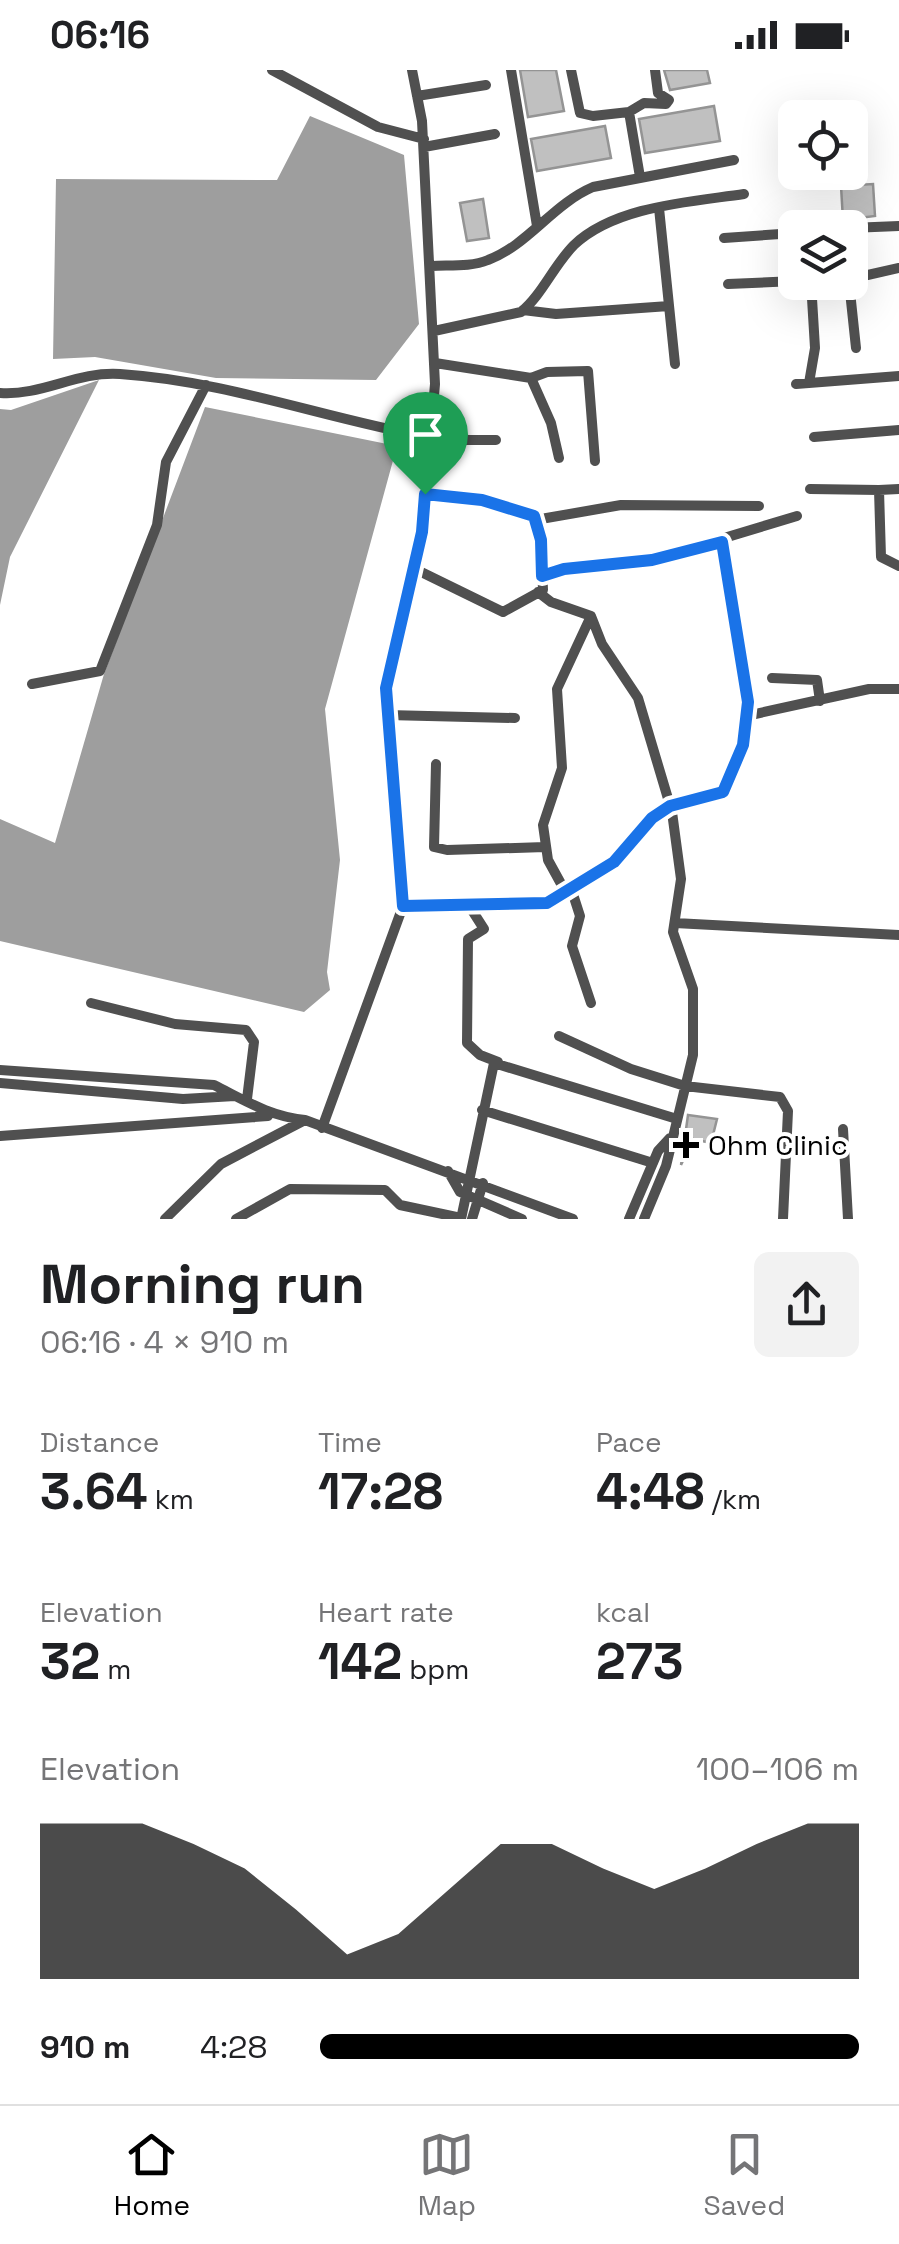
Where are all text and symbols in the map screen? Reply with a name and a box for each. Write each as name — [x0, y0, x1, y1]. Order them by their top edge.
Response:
text: 06:16 — [50, 11, 150, 59]
map controls — [778, 100, 868, 300]
button: locate — [778, 100, 868, 190]
button: layers — [778, 210, 868, 300]
pin — [383, 392, 468, 495]
icon: arrive — [398, 407, 453, 462]
place label: Ohm Clinic — [708, 1127, 848, 1163]
marker: Ohm Clinic — [673, 1132, 699, 1158]
text: Morning run — [40, 1249, 365, 1319]
button: share — [754, 1252, 859, 1357]
text: 06:16 · 4 × 910 m — [40, 1322, 289, 1362]
text: Distance — [40, 1424, 159, 1460]
text: Time — [318, 1424, 382, 1460]
text: Pace — [596, 1424, 662, 1460]
text: 3.64 — [40, 1460, 148, 1524]
text: 17:28 — [318, 1460, 443, 1524]
text: 4:48 — [596, 1460, 705, 1524]
text: km — [148, 1481, 194, 1517]
text: /km — [705, 1481, 761, 1517]
text: Elevation — [40, 1594, 163, 1630]
text: Heart rate — [318, 1594, 454, 1630]
text: kcal — [596, 1594, 650, 1630]
text: 32 — [40, 1630, 100, 1694]
text: 142 — [318, 1630, 402, 1694]
text: 273 — [596, 1630, 683, 1694]
text: m — [100, 1651, 131, 1687]
text: bpm — [402, 1651, 469, 1687]
text: Elevation — [40, 1749, 180, 1789]
text: 100–106 m — [696, 1749, 859, 1789]
text: 910 m — [40, 2027, 130, 2067]
text: 4:28 — [200, 2027, 267, 2067]
tab: Home — [114, 2127, 190, 2223]
tab: Map — [418, 2127, 476, 2223]
tab: Saved — [704, 2127, 785, 2223]

